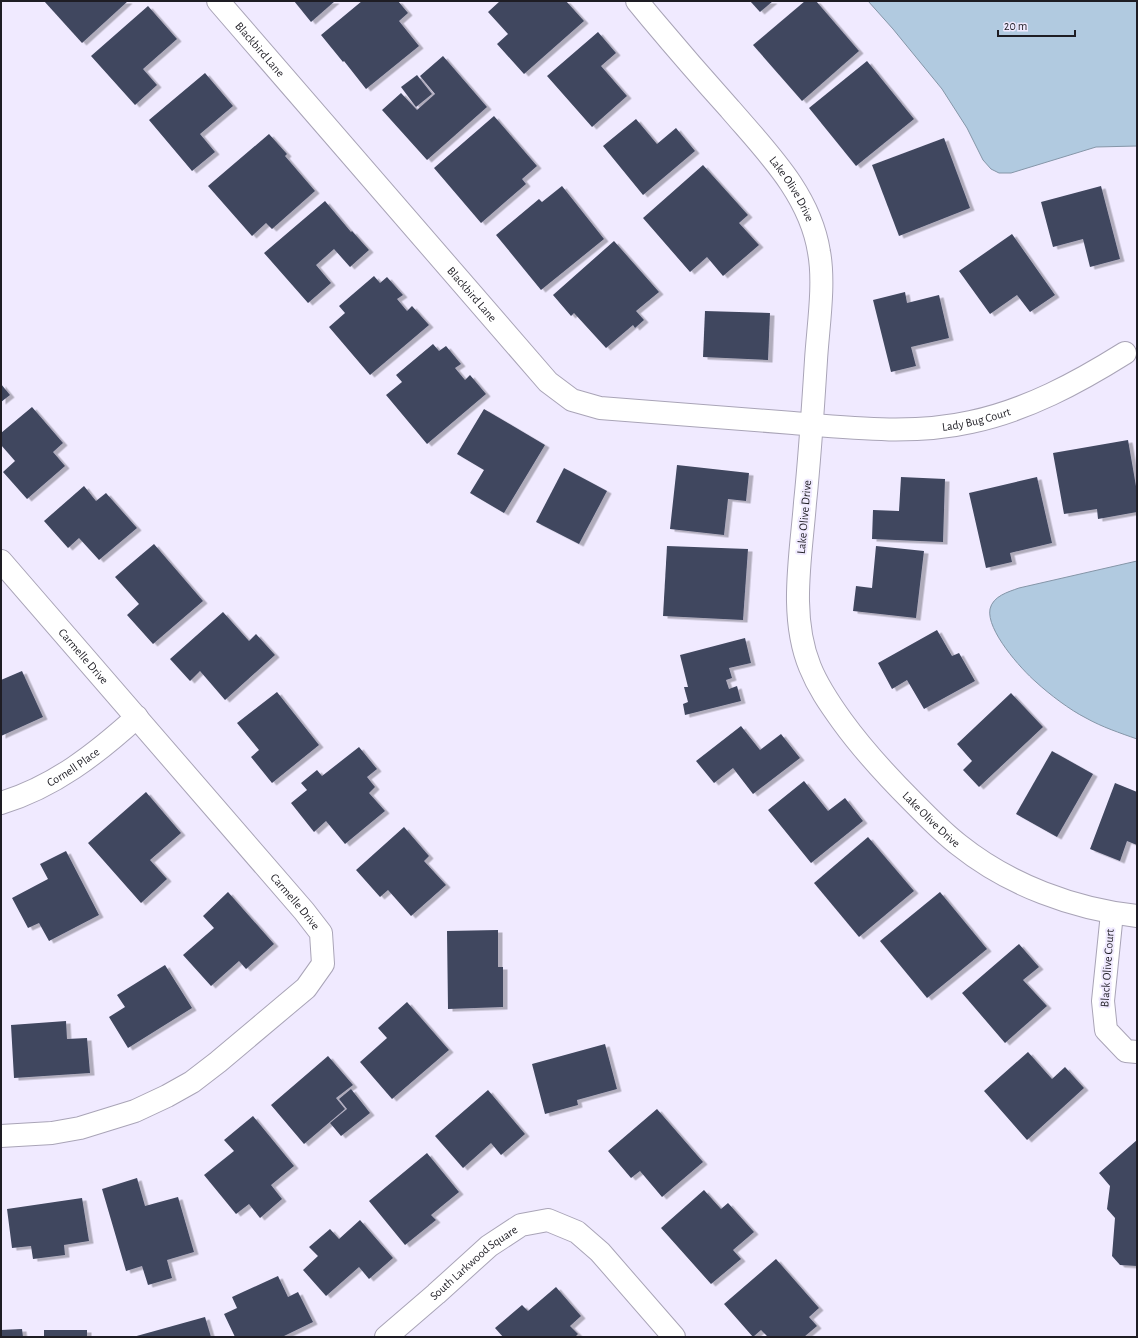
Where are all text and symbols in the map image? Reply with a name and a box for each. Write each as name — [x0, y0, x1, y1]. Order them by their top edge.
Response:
scale bar — [998, 12, 1075, 38]
street label: Blackbird Lane — [233, 20, 287, 79]
text: 20 m — [1004, 20, 1027, 32]
street label: Lake Olive Drive — [767, 154, 816, 223]
street label: Blackbird Lane — [445, 264, 499, 324]
street label: Lady Bug Court — [941, 405, 1012, 433]
street label: Lake Olive Drive — [795, 480, 813, 554]
street label: Carmelle Drive — [56, 626, 111, 686]
street label: Cornell Place — [45, 745, 102, 789]
street label: Lake Olive Drive — [900, 789, 962, 849]
street label: Carmelle Drive — [268, 871, 322, 932]
street label: Black Olive Court — [1098, 928, 1116, 1008]
street label: South Larkwood Square — [428, 1223, 519, 1302]

